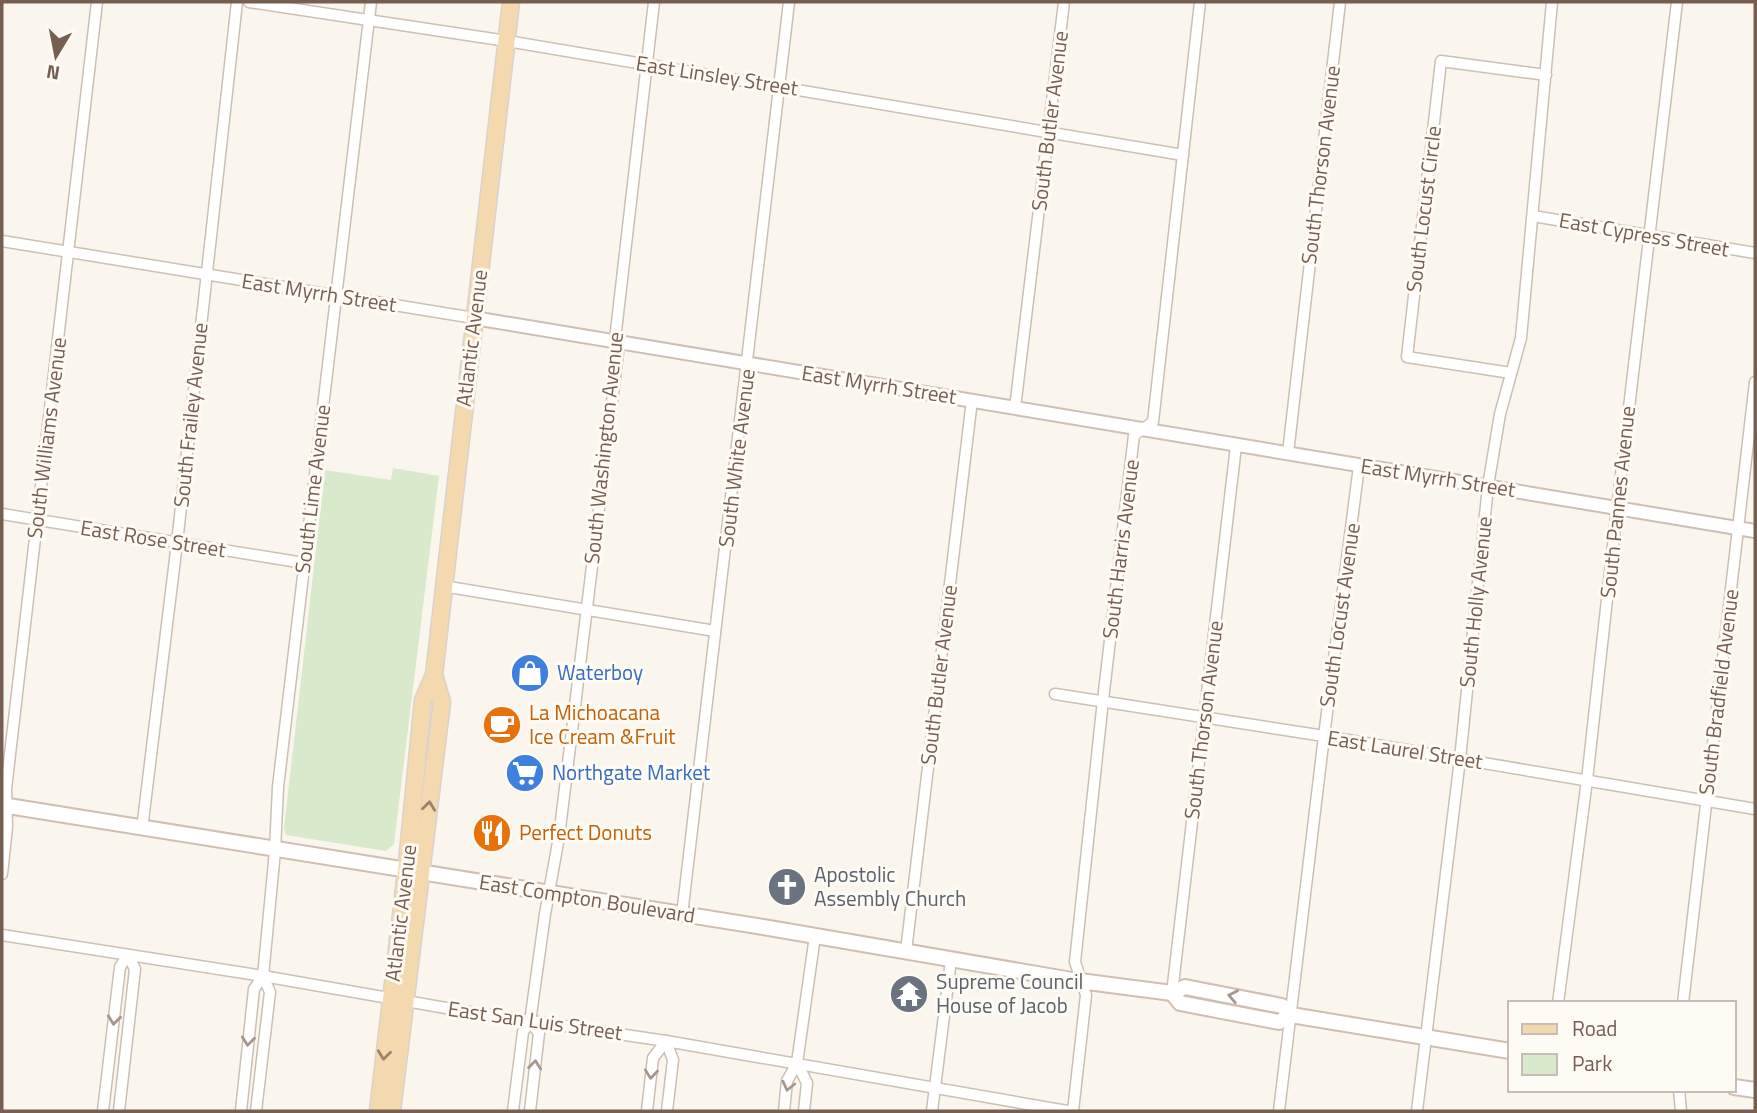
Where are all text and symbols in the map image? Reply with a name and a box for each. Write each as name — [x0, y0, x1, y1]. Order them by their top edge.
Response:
north arrow — [21, 21, 91, 91]
street label: South Butler Avenue — [1022, 29, 1076, 213]
street label: East Linsley Street — [634, 46, 801, 104]
text: N — [44, 58, 62, 89]
street label: South Thorson Avenue — [1292, 64, 1348, 266]
street label: South Locust Circle — [1397, 124, 1449, 294]
street label: East Cypress Street — [1557, 203, 1732, 265]
street label: East Myrrh Street — [239, 264, 399, 320]
street label: Atlantic Avenue — [447, 268, 495, 408]
street label: South Frailey Avenue — [164, 321, 216, 509]
street label: South Washington Avenue — [575, 330, 631, 566]
street label: South Williams Avenue — [18, 335, 74, 540]
street label: East Myrrh Street — [799, 356, 959, 412]
street label: South White Avenue — [709, 367, 763, 549]
street label: South Lime Avenue — [286, 403, 338, 575]
street label: South Pannes Avenue — [1591, 404, 1643, 600]
street label: East Myrrh Street — [1358, 449, 1518, 505]
street label: South Harris Avenue — [1093, 457, 1147, 641]
street label: East Rose Street — [78, 511, 229, 565]
street label: South Holly Avenue — [1450, 515, 1500, 689]
street label: South Locust Avenue — [1310, 521, 1368, 709]
street label: South Butler Avenue — [911, 583, 965, 767]
street label: South Bradfield Avenue — [1690, 587, 1747, 797]
street label: South Thorson Avenue — [1175, 619, 1231, 821]
shop icon: Waterboy — [509, 652, 551, 694]
place label: Waterboy — [557, 656, 643, 688]
place label: La Michoacana Ice Cream &Fruit — [529, 696, 676, 752]
cafe icon: La Michoacana Ice Cream &Fruit — [481, 704, 523, 746]
street label: East Laurel Street — [1325, 721, 1486, 777]
supermarket icon: Northgate Market — [504, 752, 546, 794]
place label: Northgate Market — [552, 756, 711, 788]
one-way arrow — [421, 800, 436, 812]
restaurant icon: Perfect Donuts — [471, 812, 513, 854]
place label: Perfect Donuts — [519, 816, 652, 848]
street label: Atlantic Avenue — [376, 843, 424, 983]
place label: Apostolic Assembly Church — [814, 858, 966, 914]
street label: East Compton Boulevard — [477, 865, 697, 931]
church icon: Apostolic Assembly Church — [766, 866, 808, 908]
place label: Supreme Council House of Jacob — [936, 965, 1083, 1021]
temple icon: Supreme Council House of Jacob — [888, 973, 930, 1015]
one-way arrow — [1227, 990, 1239, 1005]
street label: East San Luis Street — [446, 992, 625, 1048]
legend — [1508, 1001, 1736, 1092]
text: Road — [1572, 1012, 1617, 1044]
one-way arrow — [106, 1014, 121, 1026]
one-way arrow — [241, 1035, 256, 1047]
text: Park — [1572, 1047, 1612, 1079]
one-way arrow — [377, 1049, 392, 1061]
one-way arrow — [528, 1059, 543, 1071]
one-way arrow — [644, 1069, 659, 1080]
one-way arrow — [782, 1080, 797, 1092]

